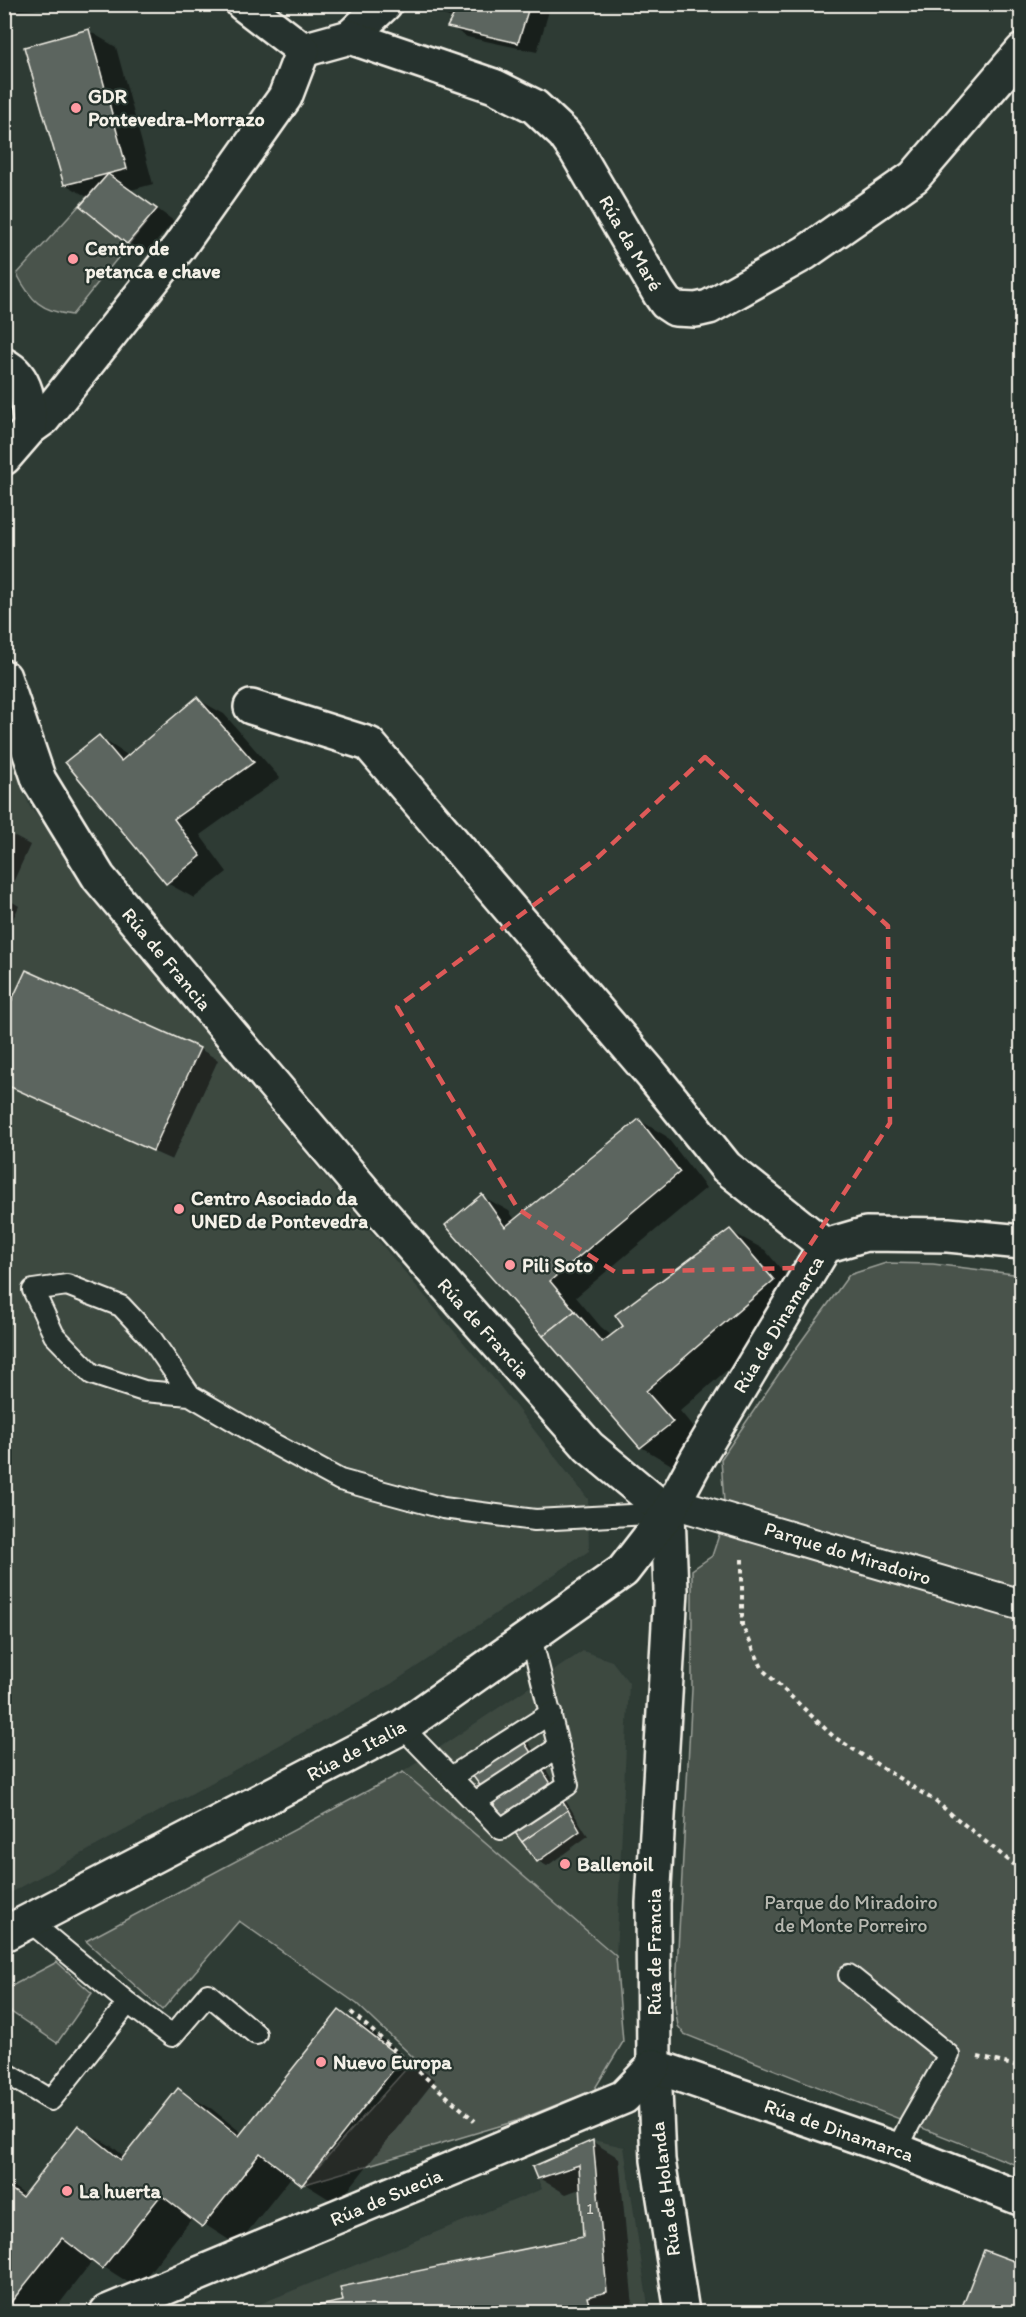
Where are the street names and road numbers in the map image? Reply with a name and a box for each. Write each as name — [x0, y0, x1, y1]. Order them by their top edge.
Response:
street label: Rúa da Maré — [594, 191, 668, 295]
street label: Rúa de Francia — [117, 903, 217, 1015]
street label: Rúa de Dinamarca — [727, 1250, 829, 1397]
street label: Rúa de Francia — [433, 1273, 535, 1383]
street label: Parque do Miradoiro — [762, 1516, 934, 1590]
street label: Rúa de Italia — [302, 1714, 410, 1786]
street label: Rúa de Francia — [642, 1888, 666, 2015]
street label: Rúa de Dinamarca — [761, 2093, 918, 2167]
street label: Rúa de Holanda — [645, 2120, 685, 2258]
street label: Rúa de Suecia — [326, 2162, 446, 2231]

